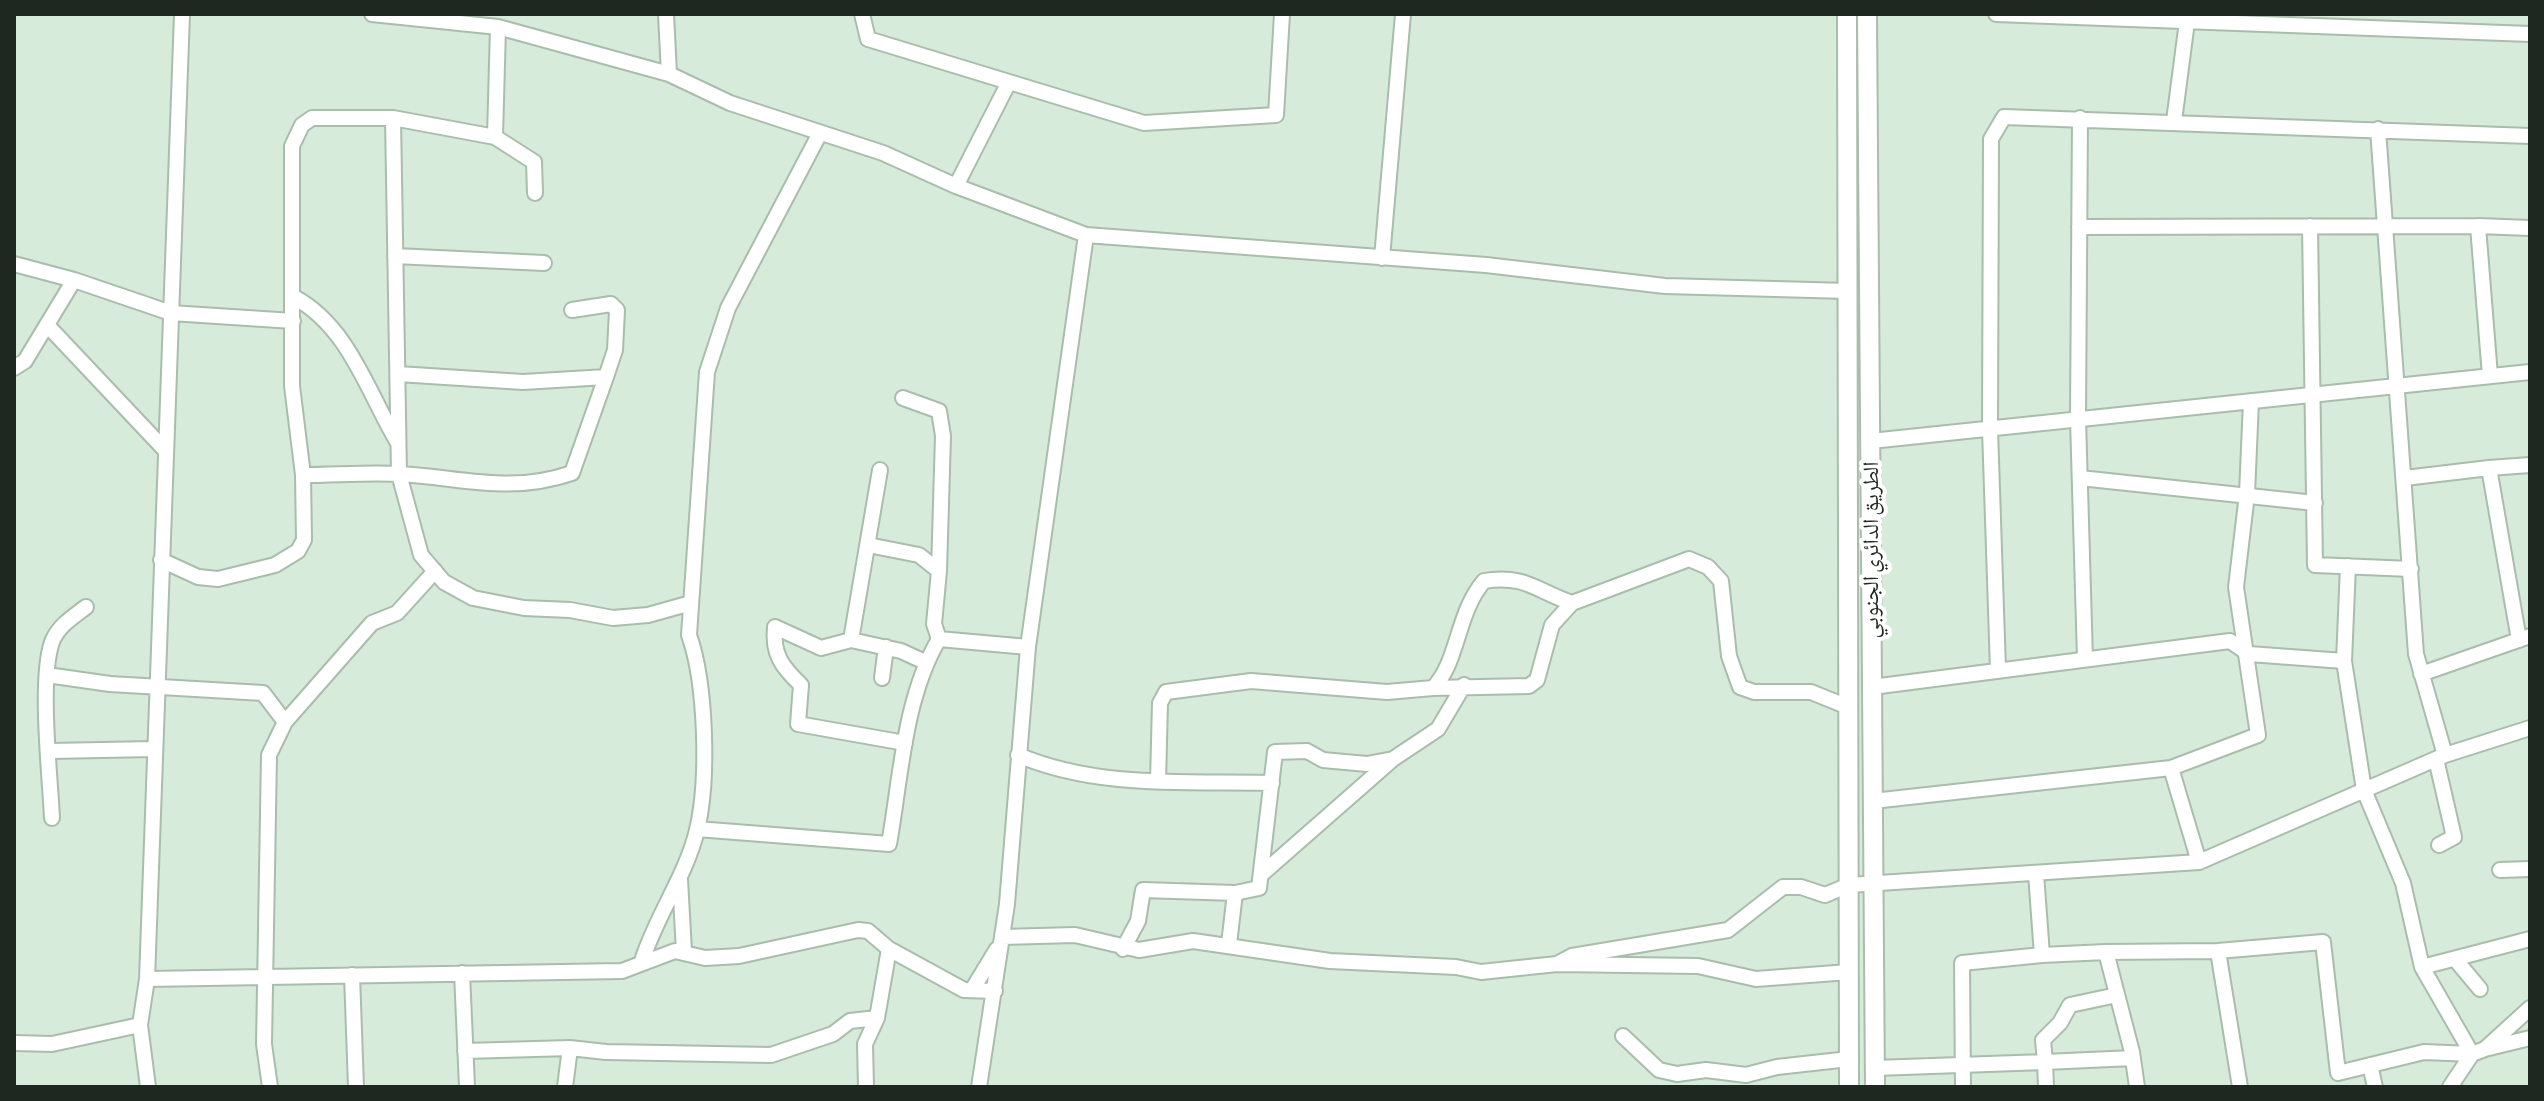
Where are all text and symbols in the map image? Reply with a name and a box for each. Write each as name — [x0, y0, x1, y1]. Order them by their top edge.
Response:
street label: الطريق الدائري الجنوبي — [1858, 462, 1884, 638]

